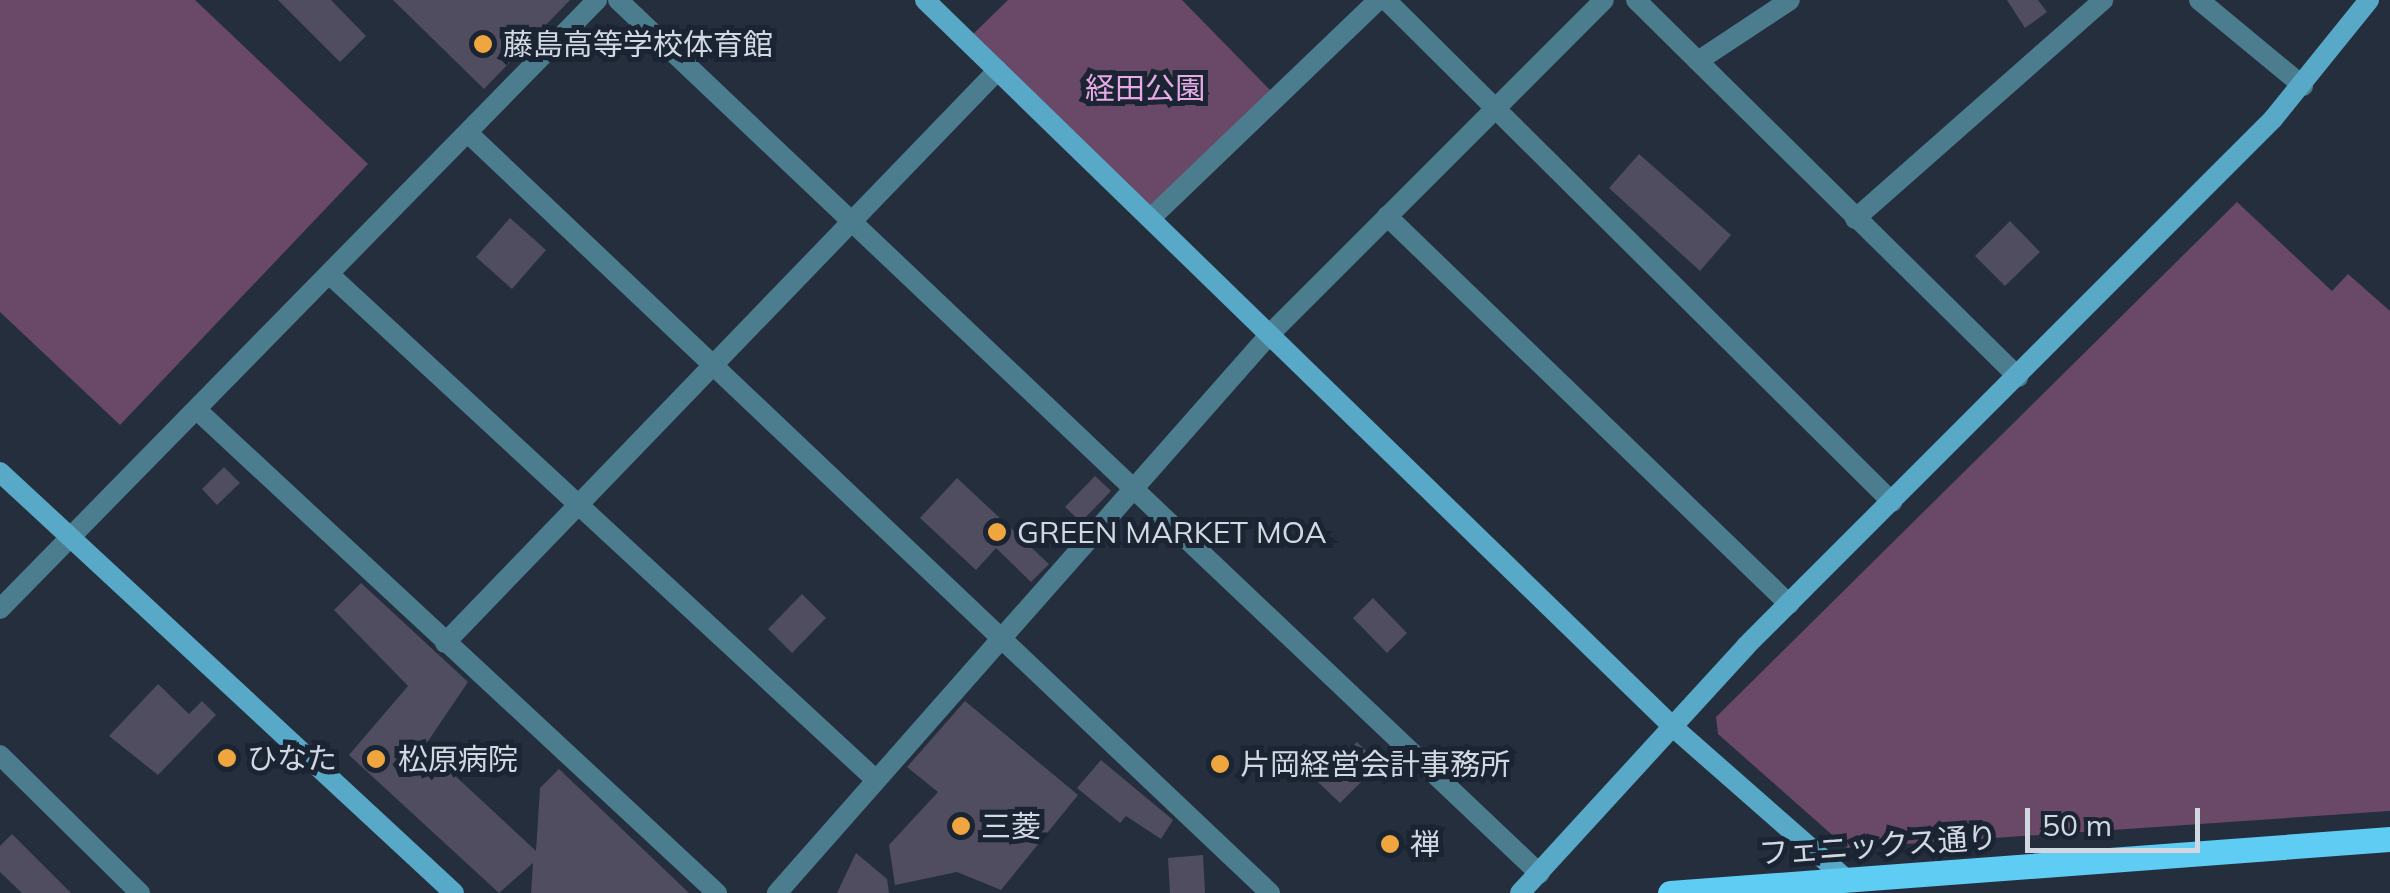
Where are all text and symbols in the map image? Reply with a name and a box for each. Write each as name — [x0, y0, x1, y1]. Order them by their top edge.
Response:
place label: 藤島高等学校体育館 — [503, 26, 773, 62]
marker: 藤島高等学校体育館 — [472, 33, 494, 55]
park label: 経田公園 — [1085, 70, 1205, 106]
place label: GREEN MARKET MOA — [1017, 514, 1327, 550]
marker: GREEN MARKET MOA — [986, 521, 1008, 543]
place label: ひなた — [247, 740, 337, 776]
place label: 松原病院 — [398, 741, 518, 777]
marker: 松原病院 — [363, 746, 389, 772]
place label: 片岡経営会計事務所 — [1240, 746, 1510, 782]
marker: ひなた — [216, 747, 238, 769]
marker: 片岡経営会計事務所 — [1209, 753, 1231, 775]
scale bar — [2030, 788, 2205, 850]
text: 50 m — [2042, 806, 2112, 844]
place label: 三菱 — [981, 808, 1041, 844]
marker: 三菱 — [950, 815, 972, 837]
street label: フェニックス通り — [1757, 819, 1999, 871]
place label: 禅 — [1410, 826, 1440, 862]
marker: 禅 — [1379, 833, 1401, 855]

